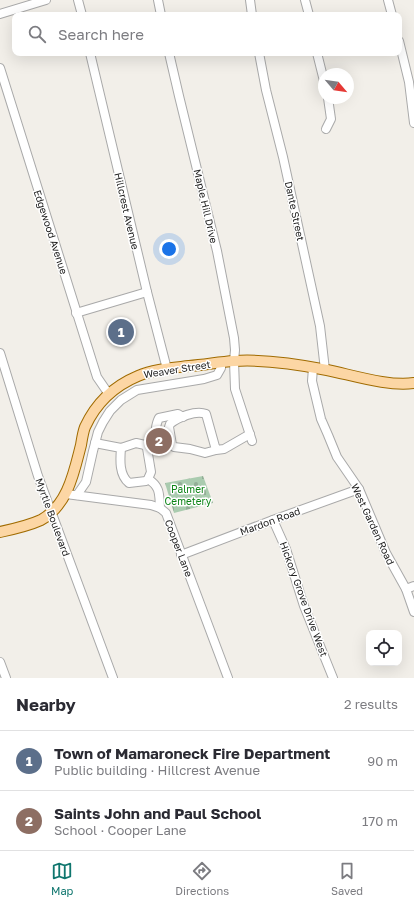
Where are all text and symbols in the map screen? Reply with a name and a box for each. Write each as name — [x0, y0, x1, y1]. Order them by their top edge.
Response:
search box — [12, 12, 402, 56]
icon: search — [26, 23, 48, 45]
text: Search here — [58, 25, 144, 43]
north arrow — [318, 68, 354, 104]
street label: Maple Hill Drive — [192, 168, 220, 244]
street label: Hillcrest Avenue — [112, 171, 142, 251]
street label: Dante Street — [283, 180, 307, 242]
street label: Edgewood Avenue — [32, 188, 70, 276]
your location — [159, 239, 179, 259]
pin: 1 — [108, 317, 134, 347]
street label: Weaver Street — [143, 358, 211, 380]
pin: 2 — [146, 426, 172, 456]
street label: Myrtle Boulevard — [33, 476, 73, 558]
street label: West Garden Road — [349, 481, 397, 567]
park label: Palmer Cemetery — [165, 483, 212, 507]
street label: Mardon Road — [238, 505, 302, 537]
street label: Cooper Lane — [163, 518, 196, 579]
street label: Hickory Grove Drive West — [278, 540, 330, 658]
map controls — [366, 630, 402, 666]
button: locate — [366, 630, 402, 666]
text: Nearby — [16, 694, 76, 715]
text: 2 results — [344, 696, 398, 712]
text: Town of Mamaroneck Fire Department — [54, 744, 330, 762]
text: 1 — [26, 753, 32, 769]
text: 90 m — [367, 753, 398, 769]
text: Public building · Hillcrest Avenue — [54, 762, 260, 778]
text: Saints John and Paul School — [54, 804, 261, 822]
text: 2 — [25, 813, 33, 829]
text: 170 m — [362, 813, 398, 829]
text: School · Cooper Lane — [54, 822, 186, 838]
tab: Map — [51, 860, 73, 897]
tab: Directions — [175, 860, 229, 897]
tab: Saved — [331, 860, 363, 897]

